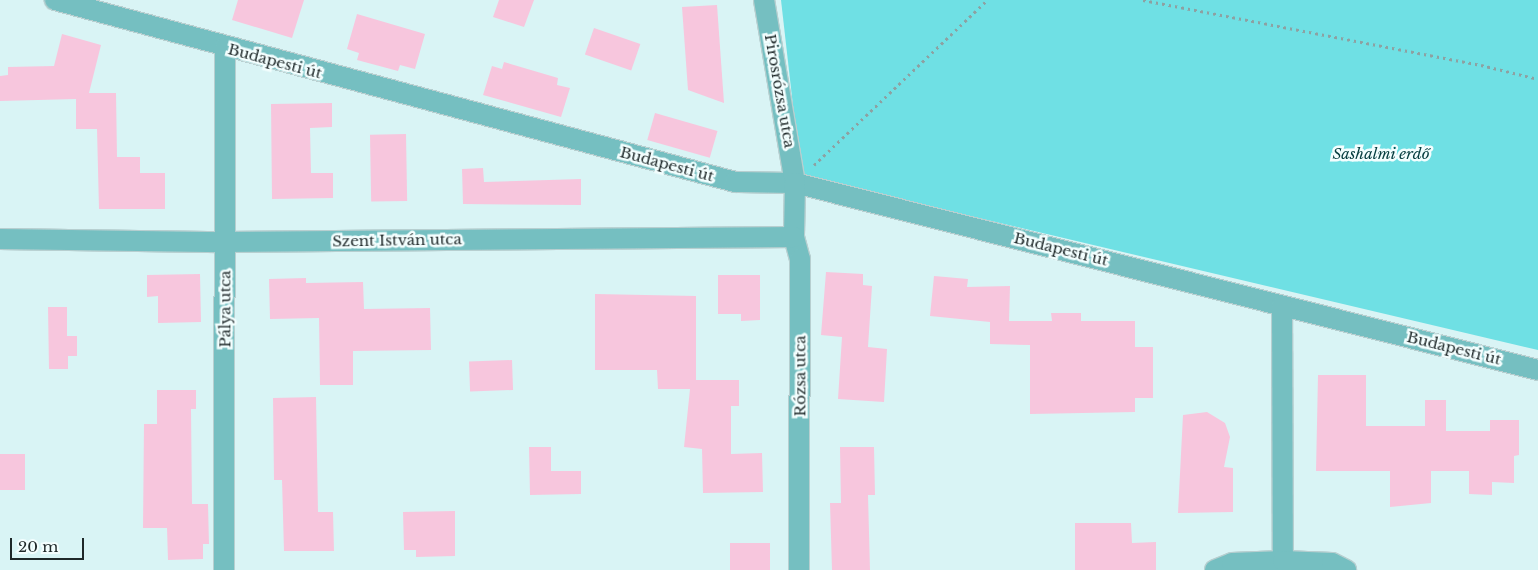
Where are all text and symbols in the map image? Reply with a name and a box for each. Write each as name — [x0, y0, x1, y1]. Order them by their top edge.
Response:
street label: Pirosrózsa utca — [761, 33, 799, 149]
street label: Budapesti út — [226, 40, 324, 82]
street label: Budapesti út — [618, 143, 716, 185]
park label: Sashalmi erdő — [1332, 145, 1430, 163]
street label: Budapesti út — [1012, 229, 1110, 269]
street label: Szent István utca — [332, 230, 462, 250]
street label: Pálya utca — [216, 270, 234, 348]
street label: Budapesti út — [1405, 328, 1503, 368]
street label: Rózsa utca — [791, 335, 809, 417]
scale bar — [12, 528, 86, 560]
text: 20 m — [18, 537, 58, 556]

